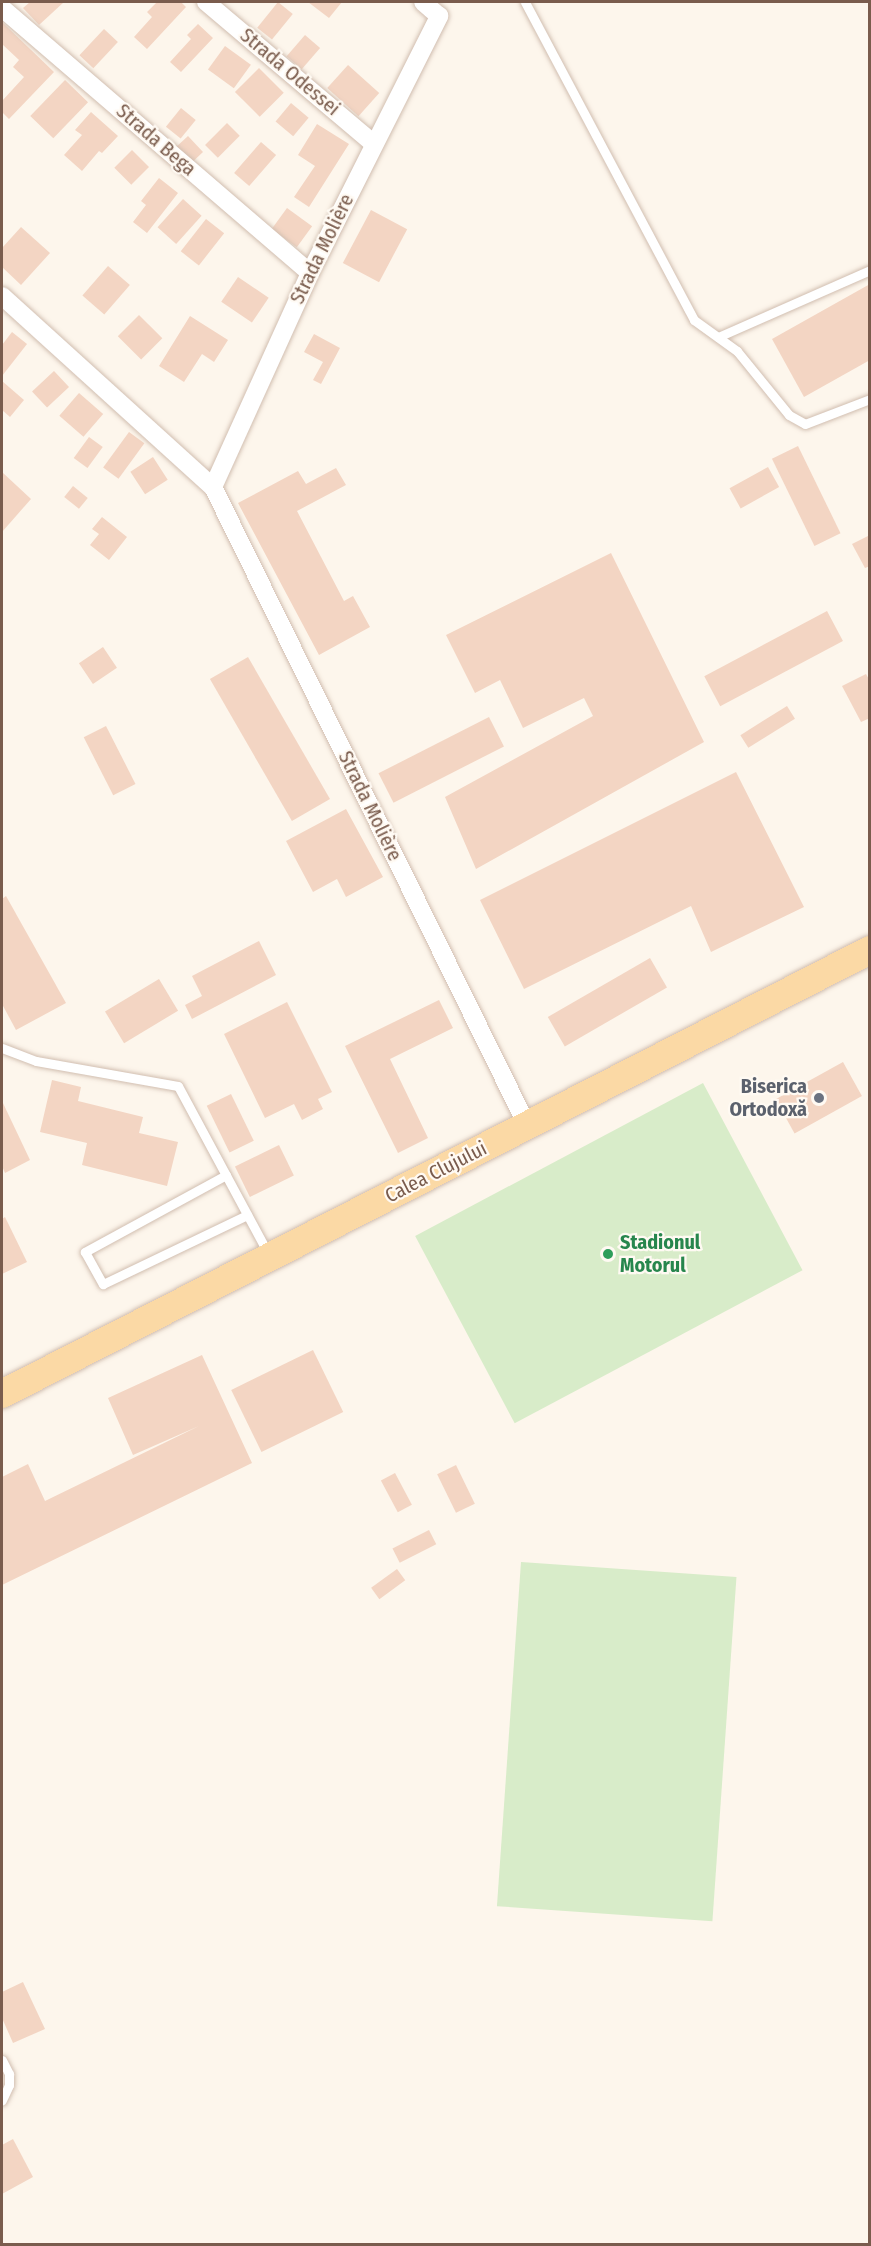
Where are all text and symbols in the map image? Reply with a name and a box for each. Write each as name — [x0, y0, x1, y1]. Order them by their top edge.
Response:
street label: Strada Odessei — [235, 23, 345, 121]
street label: Strada Bega — [111, 99, 201, 181]
street label: Strada Molière — [285, 190, 359, 308]
street label: Strada Molière — [333, 747, 407, 865]
place label: Biserica Ortodoxă — [729, 1074, 807, 1121]
marker: Biserica Ortodoxă — [812, 1091, 826, 1105]
street label: Calea Clujului — [381, 1136, 491, 1208]
place label: Stadionul Motorul — [620, 1230, 700, 1277]
marker: Stadionul Motorul — [601, 1247, 615, 1261]

